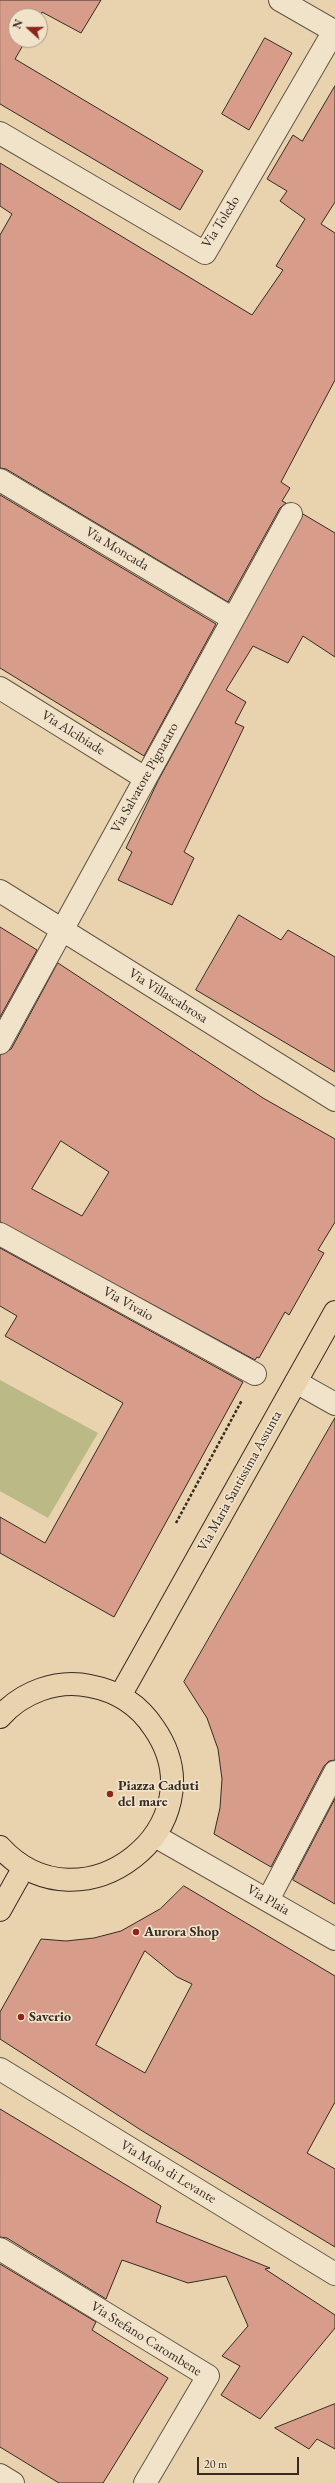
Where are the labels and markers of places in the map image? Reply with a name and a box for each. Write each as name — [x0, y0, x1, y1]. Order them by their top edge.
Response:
place label: Piazza Caduti del mare — [118, 1778, 199, 1810]
marker: Piazza Caduti del mare — [105, 1789, 115, 1799]
place label: Aurora Shop — [144, 1924, 219, 1940]
marker: Aurora Shop — [131, 1927, 141, 1937]
place label: Saverio — [29, 2009, 71, 2025]
marker: Saverio — [16, 2012, 26, 2022]

